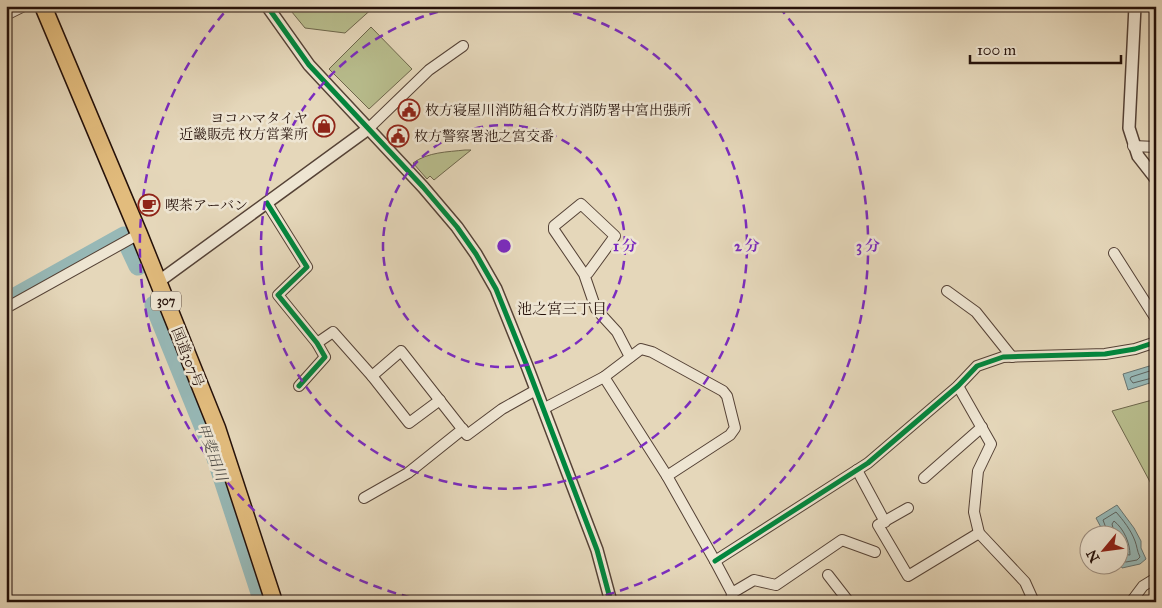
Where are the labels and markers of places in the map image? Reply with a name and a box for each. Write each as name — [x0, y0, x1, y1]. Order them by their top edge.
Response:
public building icon: 枚方寝屋川消防組合枚方消防署中宮出張所 — [397, 98, 421, 122]
place label: 枚方寝屋川消防組合枚方消防署中宮出張所 — [425, 102, 691, 119]
place label: ヨコハマタイヤ 近畿販売 枚方営業所 — [179, 110, 308, 143]
shop icon: ヨコハマタイヤ 近畿販売 枚方営業所 — [312, 114, 336, 138]
public building icon: 枚方警察署池之宮交番 — [386, 124, 410, 148]
place label: 枚方警察署池之宮交番 — [414, 128, 554, 145]
cafe icon: 喫茶アーバン — [137, 193, 161, 217]
place label: 喫茶アーバン — [165, 197, 248, 214]
centre of rings — [495, 237, 513, 255]

